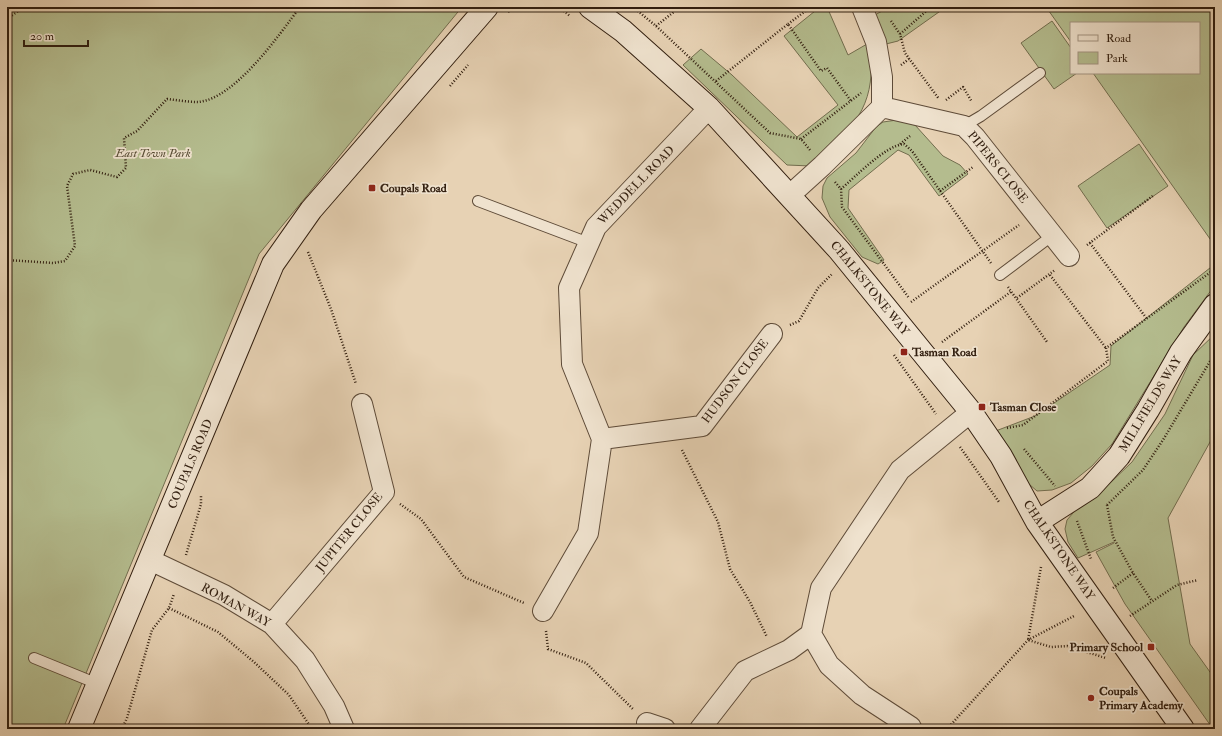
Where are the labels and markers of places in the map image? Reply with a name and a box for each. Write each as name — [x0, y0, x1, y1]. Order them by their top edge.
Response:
place label: Coupals Road — [380, 181, 447, 196]
marker: Coupals Road — [367, 183, 377, 193]
place label: Tasman Road — [911, 345, 977, 360]
marker: Tasman Road — [899, 347, 909, 357]
place label: Tasman Close — [989, 400, 1057, 415]
marker: Tasman Close — [977, 402, 987, 412]
place label: Primary School — [1070, 640, 1144, 655]
marker: Primary School — [1146, 642, 1156, 652]
place label: Coupals Primary Academy — [1099, 684, 1184, 713]
marker: Coupals Primary Academy — [1086, 693, 1096, 703]

